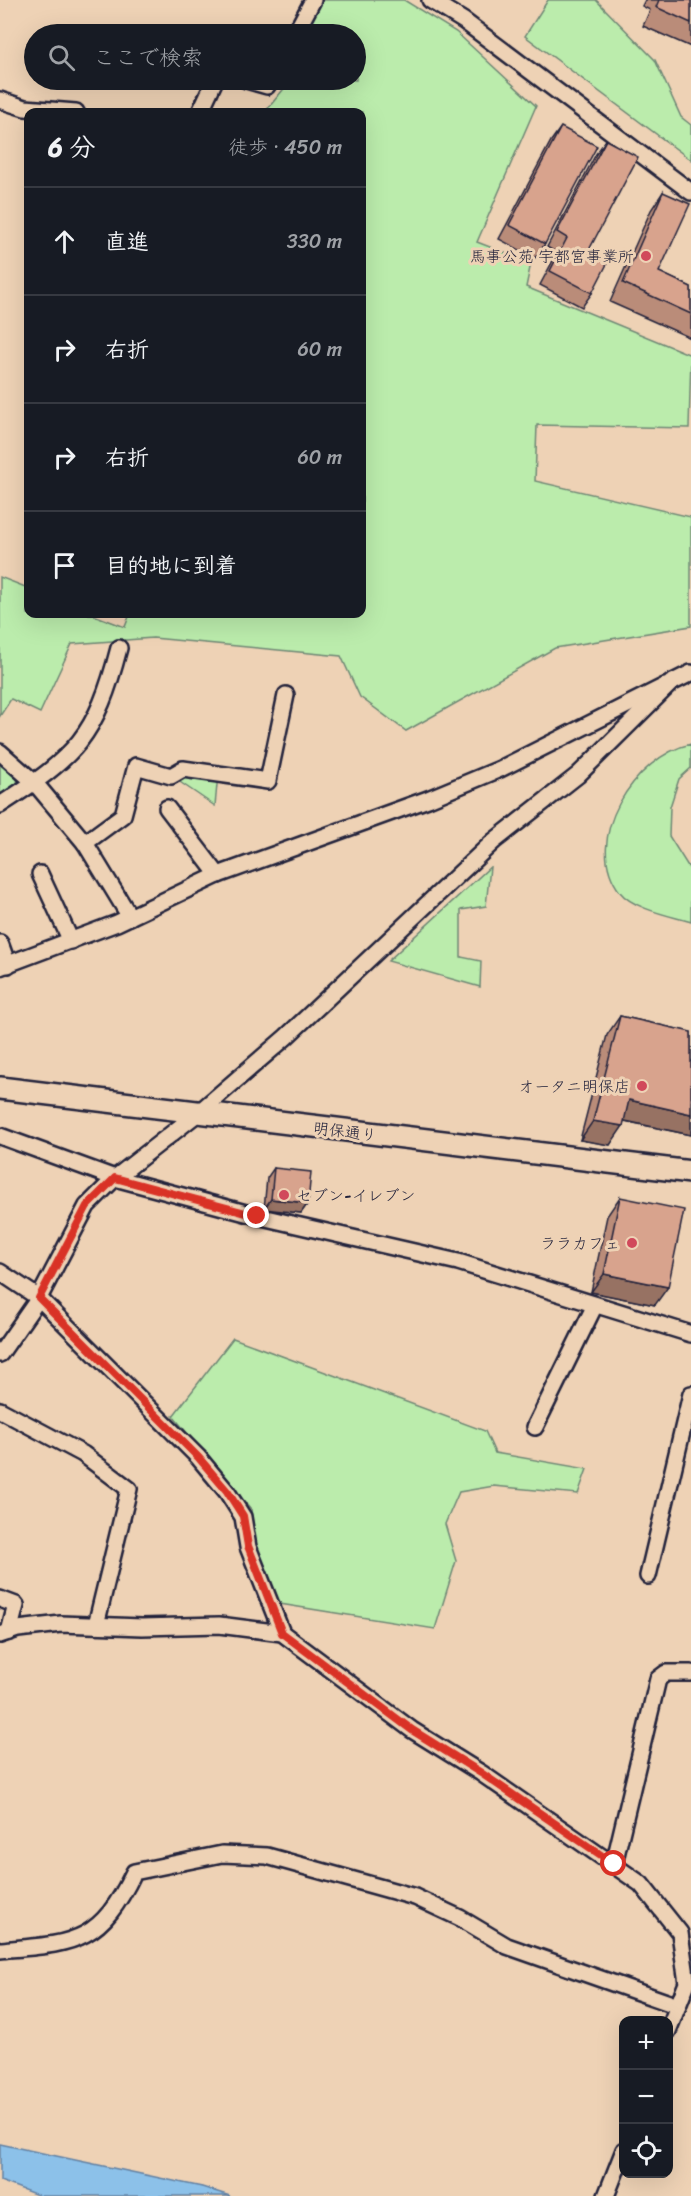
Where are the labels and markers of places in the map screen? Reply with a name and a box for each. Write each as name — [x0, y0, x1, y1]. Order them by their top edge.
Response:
place label: 馬事公苑 宇都宮事業所 — [470, 242, 634, 271]
marker: 馬事公苑 宇都宮事業所 — [639, 249, 653, 263]
place label: オータニ明保店 — [518, 1072, 630, 1101]
marker: オータニ明保店 — [635, 1079, 649, 1093]
place label: セブン-イレブン — [296, 1181, 415, 1210]
marker: セブン-イレブン — [277, 1188, 291, 1202]
place label: ララカフェ — [540, 1229, 620, 1258]
marker: ララカフェ — [625, 1236, 639, 1250]

